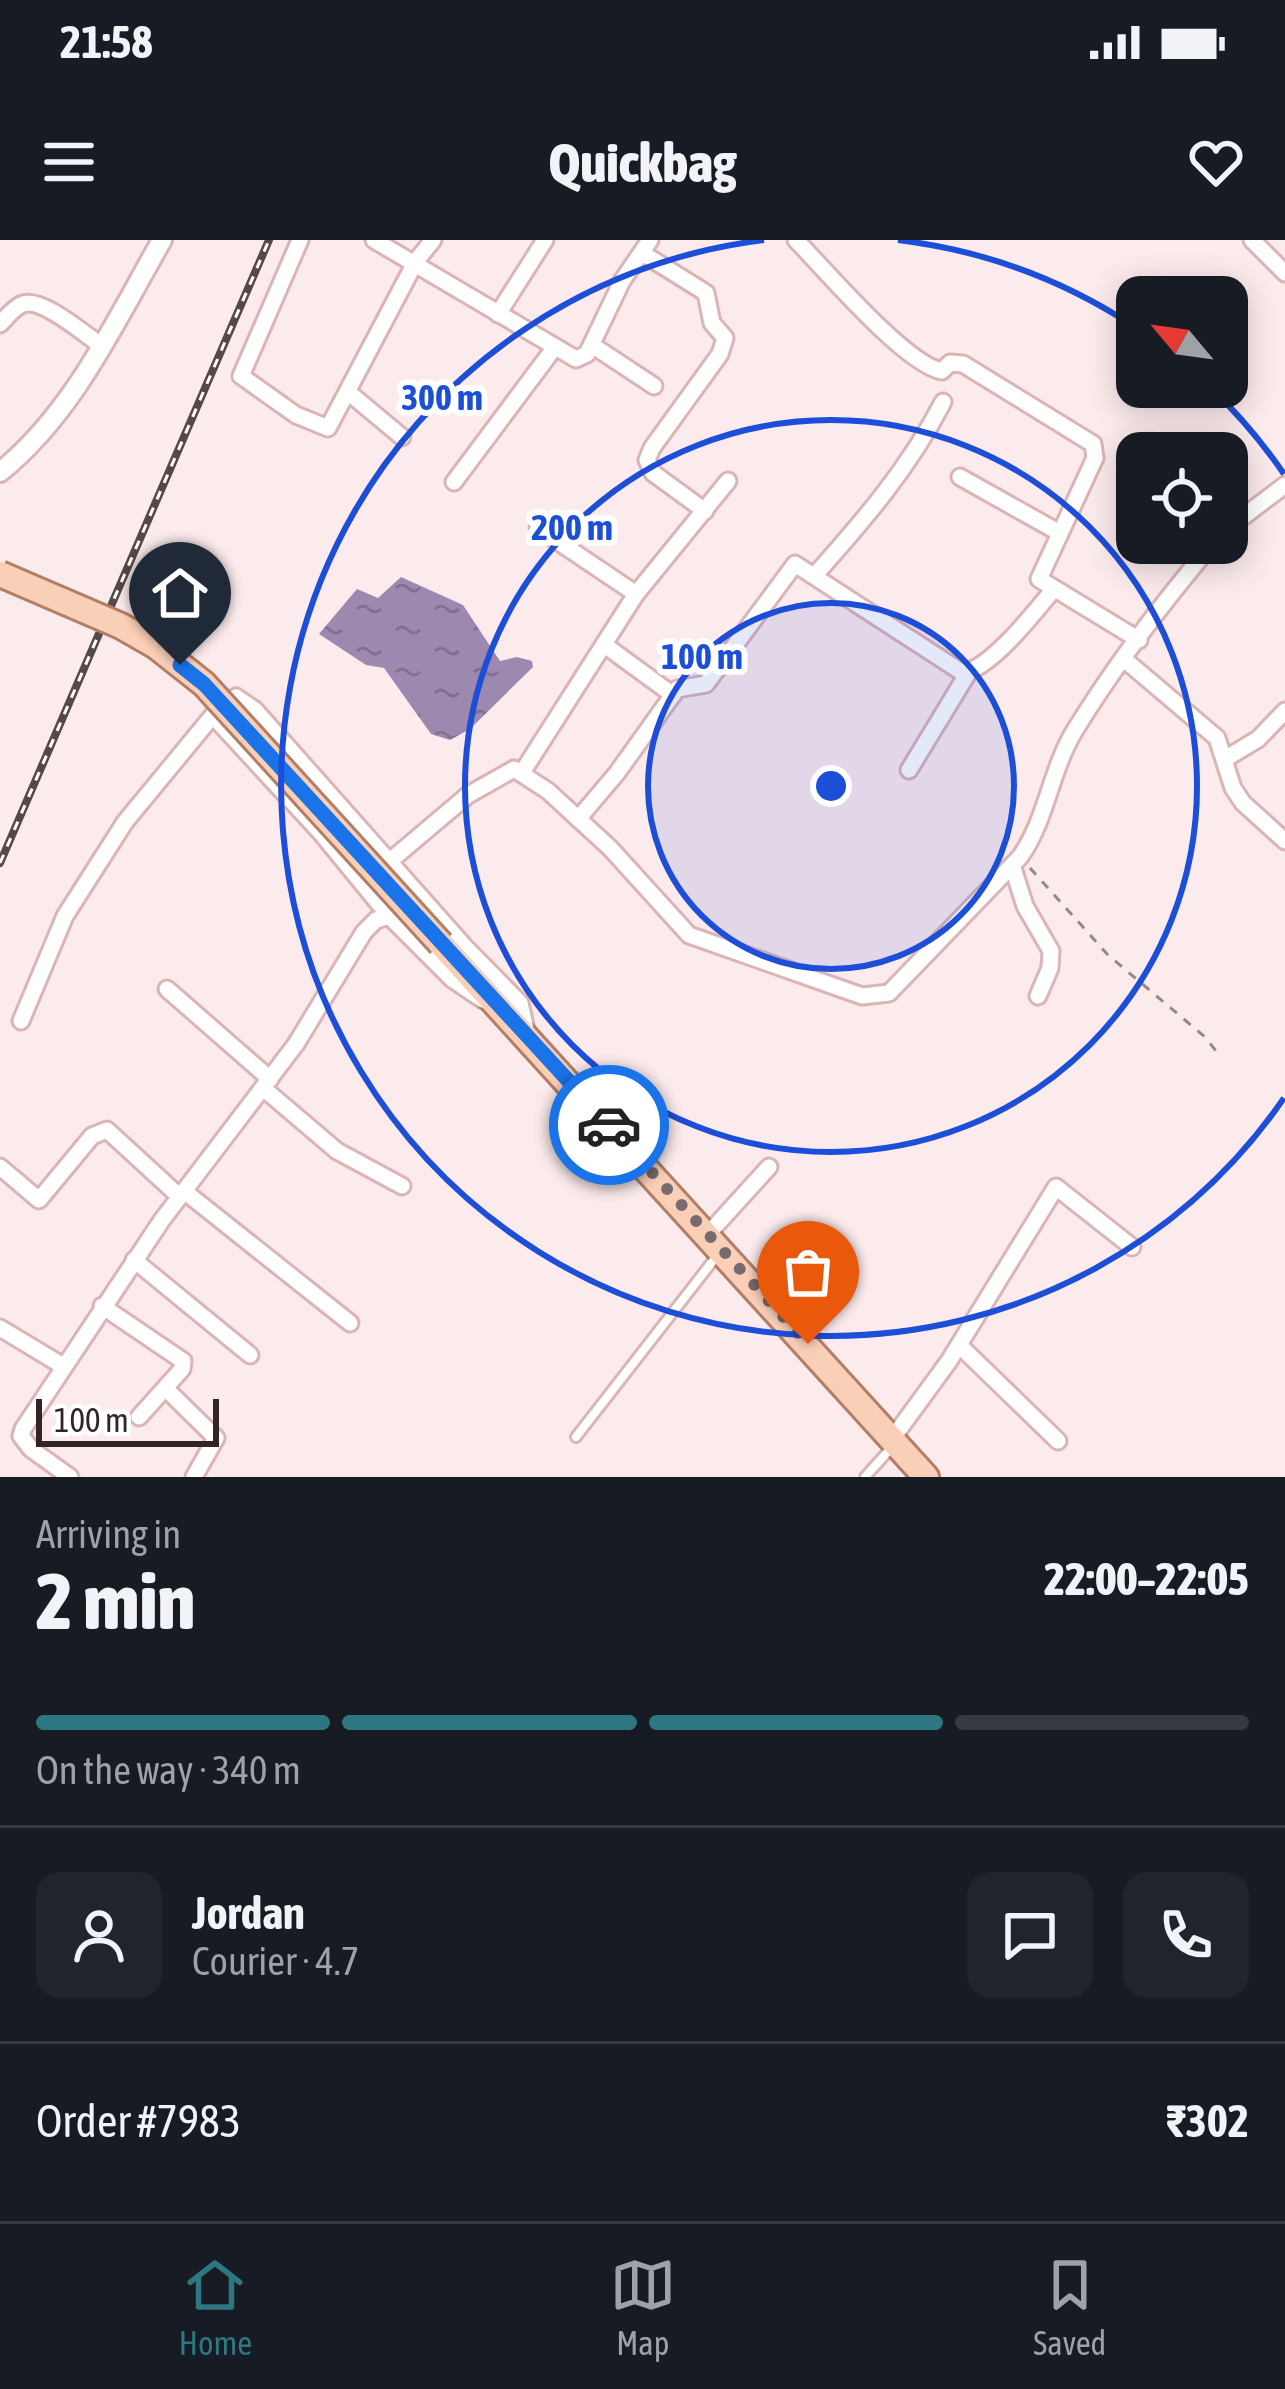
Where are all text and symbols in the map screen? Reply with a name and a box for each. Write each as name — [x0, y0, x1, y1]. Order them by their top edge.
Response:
text: 21:58 — [60, 16, 153, 68]
icon: menu — [36, 129, 102, 195]
icon: heart — [1183, 129, 1249, 195]
text: Quickbag — [549, 132, 736, 193]
north arrow — [1116, 276, 1248, 408]
map controls — [1116, 276, 1248, 564]
text: 300 m — [401, 376, 483, 418]
button: locate — [1116, 432, 1248, 564]
text: 200 m — [531, 506, 613, 548]
pin — [129, 542, 231, 665]
icon: home — [147, 560, 213, 626]
text: 100 m — [661, 635, 743, 677]
centre of rings — [810, 765, 852, 807]
courier — [549, 1065, 669, 1185]
icon: car — [576, 1092, 642, 1158]
pin — [757, 1221, 859, 1344]
icon: bag — [775, 1239, 841, 1305]
scale bar — [36, 1393, 219, 1446]
text: 100 m — [54, 1401, 129, 1439]
text: Arriving in — [36, 1512, 181, 1556]
text: 22:00–22:05 — [1044, 1553, 1249, 1605]
text: 2 min — [36, 1556, 195, 1646]
text: On the way · 340 m — [36, 1748, 301, 1792]
button: person — [36, 1872, 162, 1998]
button: chat — [967, 1872, 1093, 1998]
button: phone — [1123, 1872, 1249, 1998]
text: Jordan — [192, 1887, 305, 1939]
text: Courier · 4.7 — [192, 1939, 359, 1983]
text: Order #7983 — [36, 2095, 241, 2147]
text: ₹302 — [1166, 2095, 1249, 2147]
tab: Home — [179, 2252, 252, 2362]
tab: Map — [610, 2252, 676, 2362]
tab: Saved — [1033, 2252, 1106, 2362]

